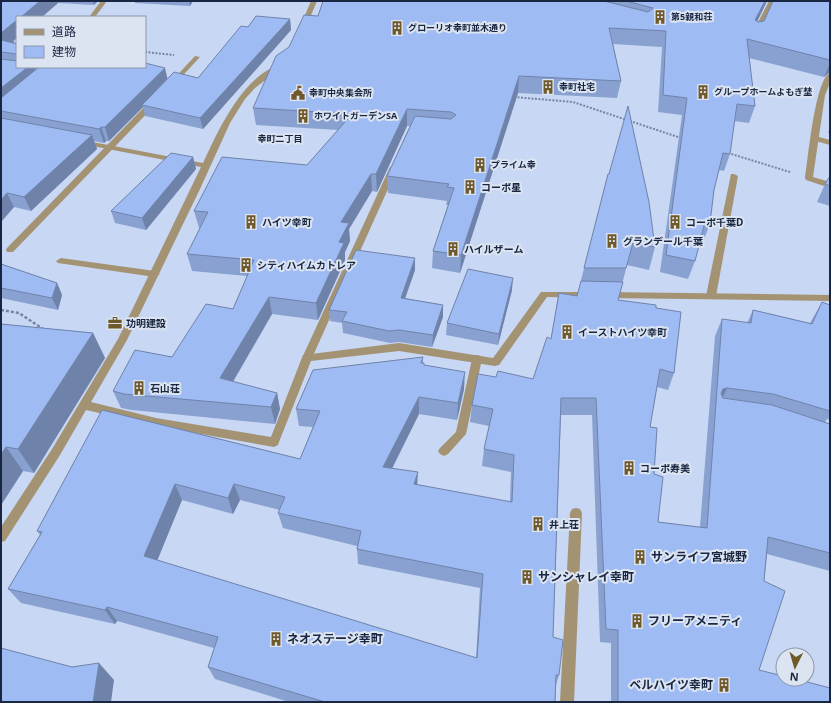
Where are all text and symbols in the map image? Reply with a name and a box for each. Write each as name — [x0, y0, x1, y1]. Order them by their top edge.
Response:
building icon: 第5親和荘 — [652, 9, 668, 25]
place label: 第5親和荘 — [671, 10, 712, 23]
legend — [16, 16, 146, 68]
building icon: グローリオ幸町並木通り — [389, 20, 405, 36]
place label: グローリオ幸町並木通り — [408, 21, 507, 34]
text: 道路 — [52, 23, 76, 40]
text: 建物 — [52, 43, 76, 60]
building icon: 幸町社宅 — [540, 79, 556, 95]
place label: 幸町社宅 — [559, 80, 595, 93]
building icon: グループホームよもぎ埜 — [695, 84, 711, 100]
public building icon: 幸町中央集会所 — [290, 85, 306, 101]
place label: グループホームよもぎ埜 — [714, 85, 812, 98]
place label: 幸町中央集会所 — [309, 86, 372, 99]
building icon: ホワイトガーデンSA — [295, 108, 311, 124]
place label: ホワイトガーデンSA — [314, 109, 398, 122]
district label: 幸町二丁目 — [257, 132, 303, 145]
building icon: プライム幸 — [472, 157, 488, 173]
place label: プライム幸 — [491, 158, 536, 171]
building icon: コーポ星 — [462, 179, 478, 195]
place label: コーポ星 — [481, 180, 521, 194]
building icon: ハイツ幸町 — [243, 214, 259, 230]
building icon: コーポ千葉D — [667, 214, 683, 230]
place label: ハイツ幸町 — [262, 215, 312, 229]
place label: コーポ千葉D — [686, 215, 743, 229]
building icon: グランデール千葉 — [604, 233, 620, 249]
place label: グランデール千葉 — [623, 234, 703, 248]
building icon: ハイルザーム — [445, 241, 461, 257]
place label: ハイルザーム — [464, 242, 524, 256]
building icon: シティハイムカトレア — [238, 257, 254, 273]
place label: シティハイムカトレア — [257, 258, 356, 272]
office icon: 功明建設 — [107, 315, 123, 331]
place label: 功明建設 — [126, 316, 166, 330]
building icon: イーストハイツ幸町 — [559, 324, 575, 340]
place label: イーストハイツ幸町 — [578, 325, 667, 339]
building icon: 石山荘 — [131, 380, 147, 396]
place label: 石山荘 — [150, 381, 180, 395]
building icon: コーポ寿美 — [621, 460, 637, 476]
place label: コーポ寿美 — [640, 461, 691, 475]
building icon: 井上荘 — [530, 516, 546, 532]
place label: 井上荘 — [549, 517, 579, 531]
place label: サンライフ宮城野 — [651, 548, 747, 565]
building icon: サンライフ宮城野 — [632, 549, 648, 565]
place label: サンシャレイ幸町 — [538, 568, 634, 585]
building icon: サンシャレイ幸町 — [519, 569, 535, 585]
place label: フリーアメニティ — [648, 612, 742, 629]
building icon: フリーアメニティ — [629, 613, 645, 629]
place label: ネオステージ幸町 — [287, 630, 383, 647]
building icon: ネオステージ幸町 — [268, 631, 284, 647]
north arrow — [775, 647, 815, 687]
text: N — [789, 670, 799, 685]
place label: ベルハイツ幸町 — [629, 676, 713, 693]
building icon: ベルハイツ幸町 — [716, 677, 732, 693]

